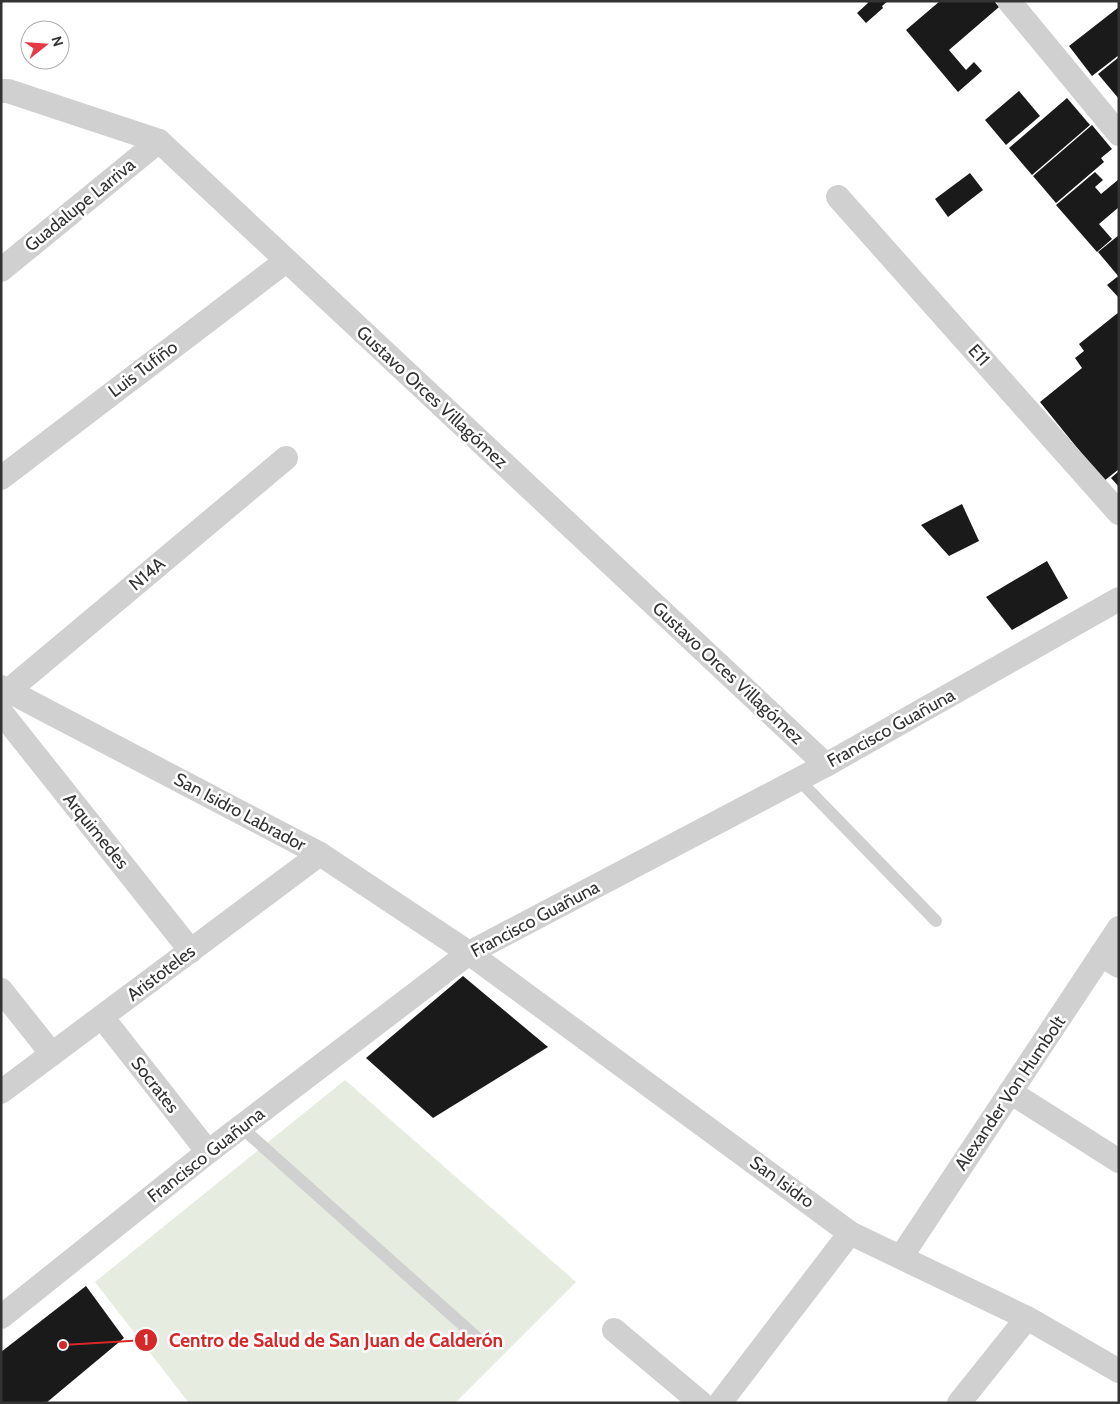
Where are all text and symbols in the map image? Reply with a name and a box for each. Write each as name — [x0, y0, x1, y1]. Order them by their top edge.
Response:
north arrow — [20, 20, 70, 70]
text: N — [47, 34, 67, 49]
street label: Guadalupe Larriva — [20, 153, 140, 256]
street label: Gustavo Orces Villagómez — [352, 321, 513, 473]
street label: Luis Tufiño — [104, 336, 182, 402]
street label: E11 — [964, 340, 994, 370]
street label: N14A — [125, 553, 169, 595]
street label: Gustavo Orces Villagómez — [648, 597, 809, 749]
street label: Francisco Guañuna — [823, 684, 959, 772]
street label: San Isidro Labrador — [170, 768, 310, 856]
street label: Arquimedes — [59, 789, 133, 873]
street label: Francisco Guañuna — [467, 876, 603, 962]
street label: Aristoteles — [122, 940, 200, 1006]
street label: Alexander Von Humbolt — [950, 1011, 1070, 1175]
street label: Socrates — [126, 1053, 184, 1117]
street label: Francisco Guañuna — [143, 1102, 269, 1208]
street label: San Isidro — [745, 1151, 819, 1213]
callout: Centro de Salud de San Juan de Calderón — [134, 1323, 513, 1357]
text: Centro de Salud de San Juan de Calderón — [169, 1329, 503, 1352]
text: 1 — [143, 1331, 149, 1349]

